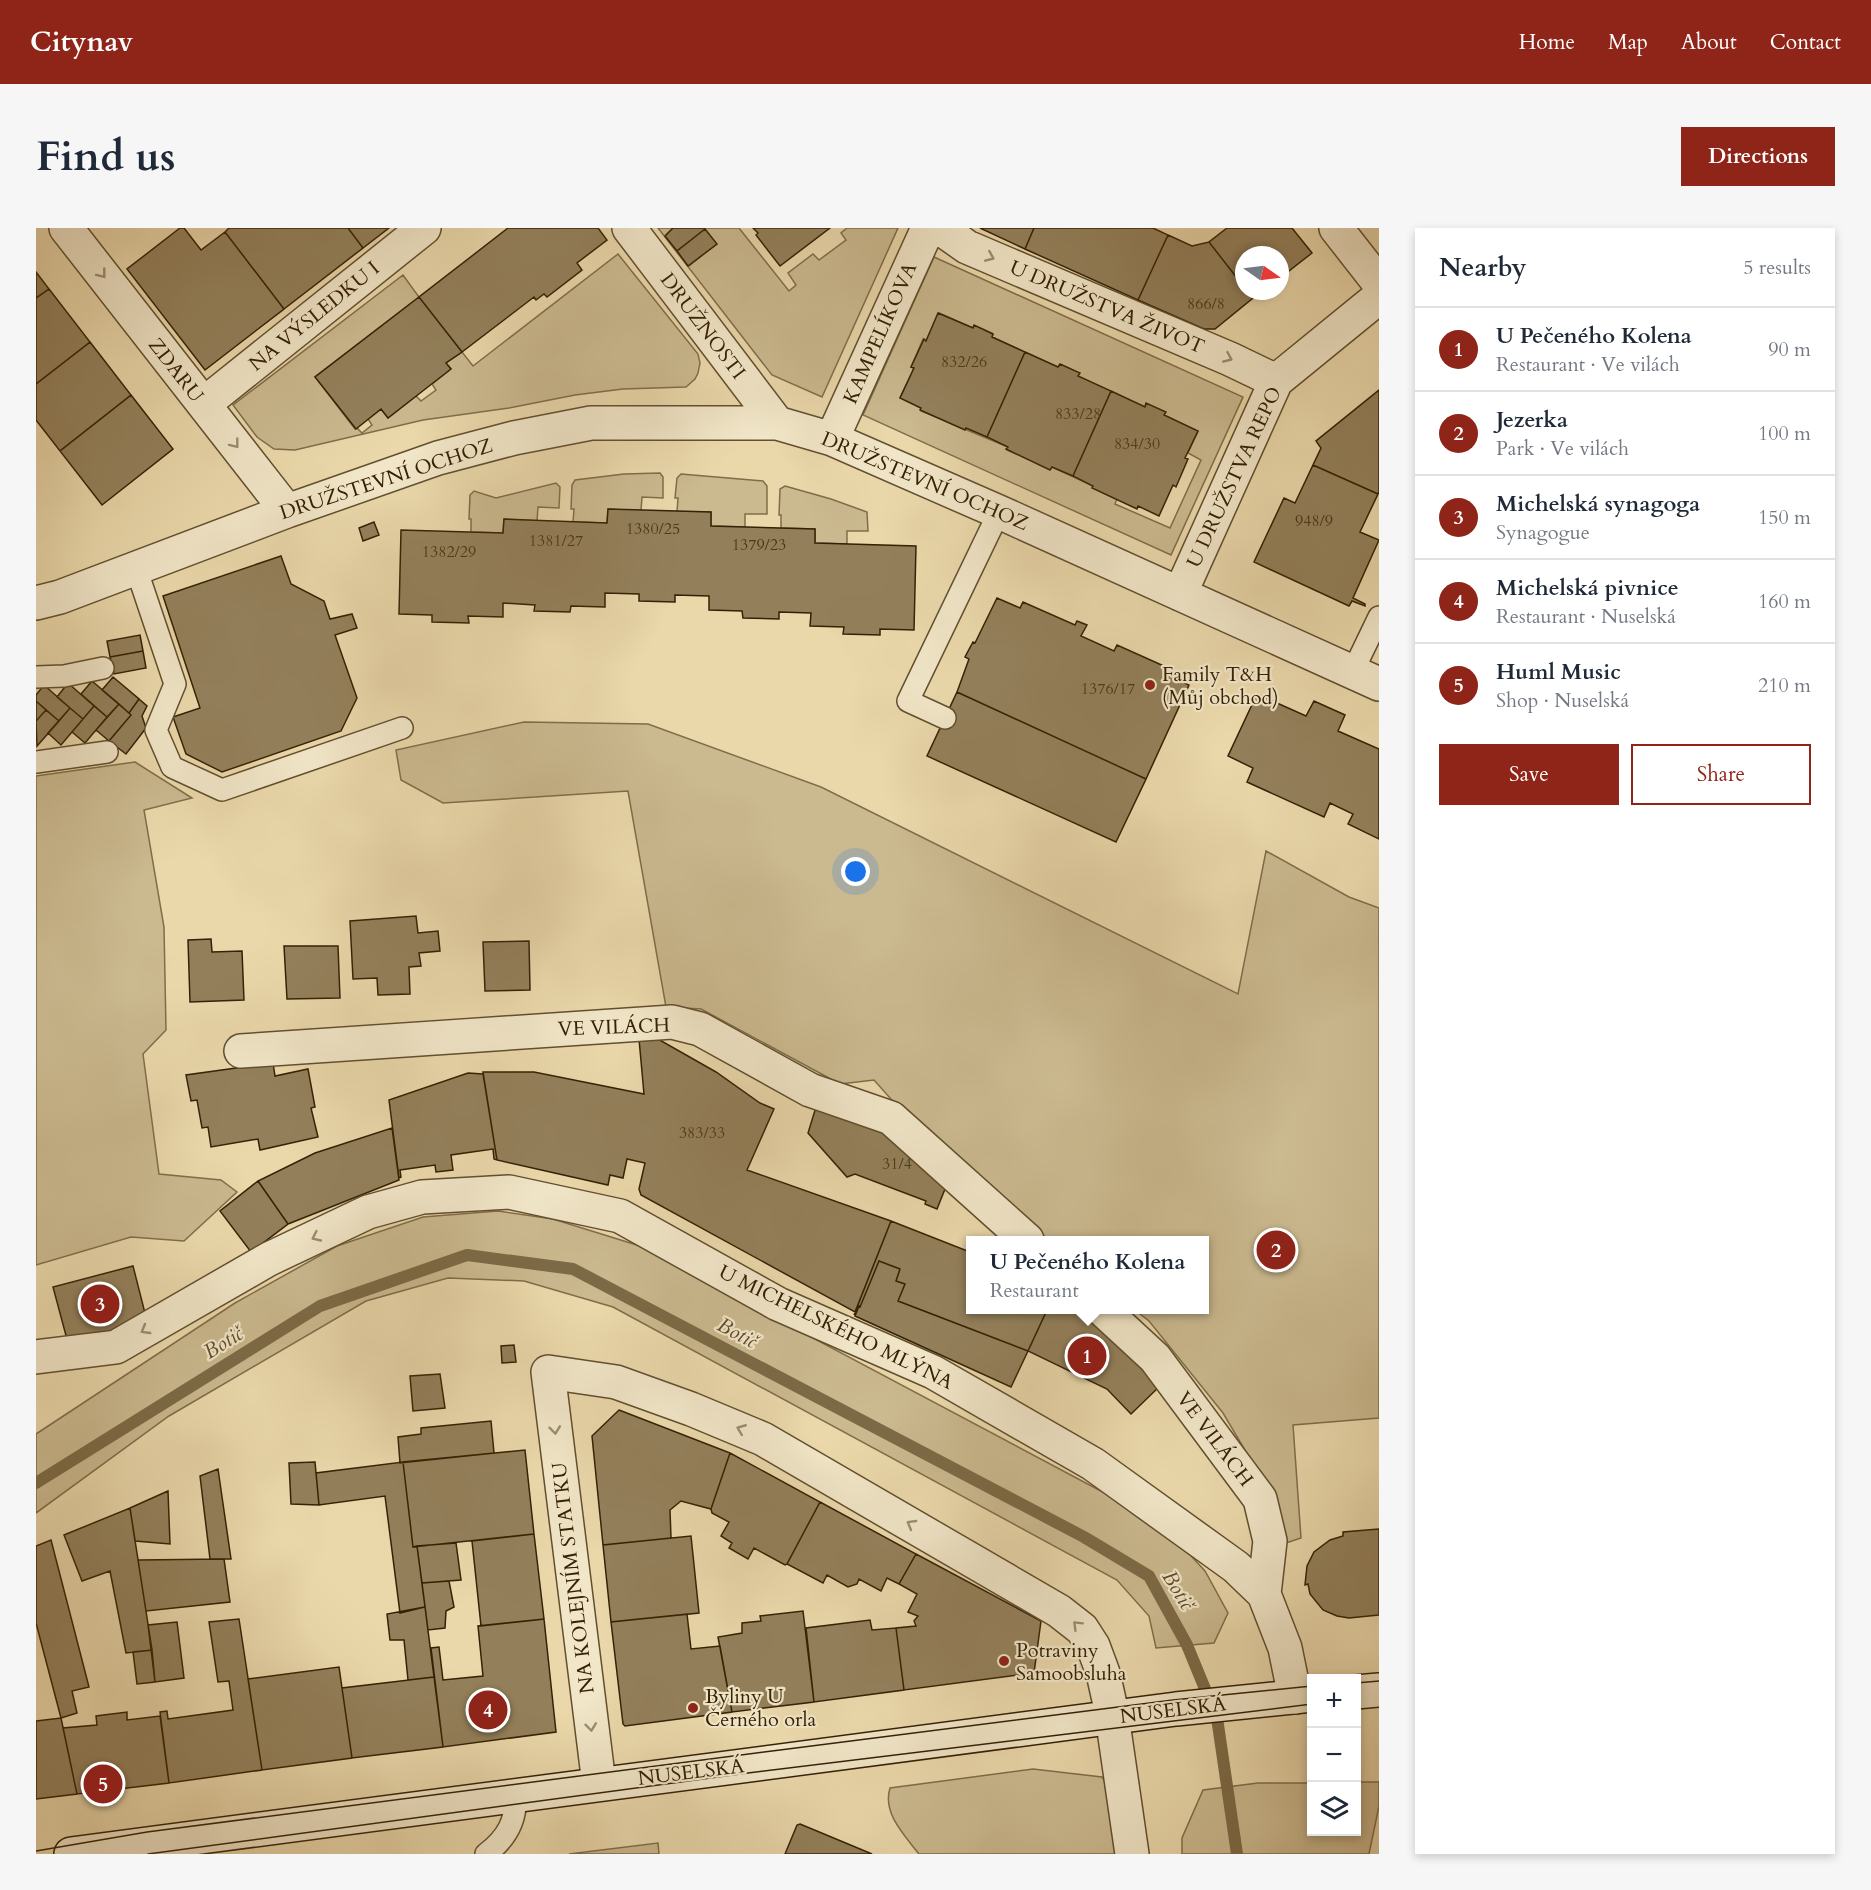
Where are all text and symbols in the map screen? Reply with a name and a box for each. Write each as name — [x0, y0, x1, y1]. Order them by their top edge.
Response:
text: Citynav — [30, 23, 133, 61]
text: Home — [1519, 28, 1575, 57]
text: Map — [1608, 28, 1648, 57]
text: About — [1681, 28, 1737, 57]
text: Contact — [1770, 28, 1841, 57]
button: Directions — [1681, 127, 1835, 186]
text: Find us — [36, 128, 176, 185]
north arrow — [1235, 246, 1289, 300]
one-way arrow — [984, 250, 995, 262]
text: Nearby — [1439, 250, 1527, 285]
street label: U DRUŽSTVA ŽIVOT — [1005, 254, 1209, 360]
text: 5 results — [1743, 254, 1811, 281]
street label: NA VÝSLEDKU I — [243, 255, 385, 377]
street label: KAMPELÍKOVA — [837, 257, 924, 408]
one-way arrow — [94, 267, 105, 278]
street label: DRUŽNOSTI — [654, 267, 752, 385]
house number: 866/8 — [1187, 293, 1225, 315]
text: U Pečeného Kolena — [1496, 321, 1692, 351]
street label: ZDARU — [142, 332, 210, 408]
text: 1 — [1453, 336, 1464, 363]
text: 90 m — [1768, 336, 1811, 363]
house number: 832/26 — [941, 351, 987, 373]
one-way arrow — [1221, 351, 1232, 363]
text: Restaurant · Ve vilách — [1496, 351, 1680, 378]
street label: U DRUŽSTVA REPO — [1180, 382, 1288, 572]
house number: 833/28 — [1055, 403, 1101, 425]
text: Jezerka — [1496, 405, 1568, 435]
text: 2 — [1453, 420, 1464, 447]
text: 100 m — [1758, 420, 1811, 447]
street label: DRUŽSTEVNÍ OCHOZ — [817, 425, 1033, 537]
street label: DRUŽSTEVNÍ OCHOZ — [276, 432, 496, 526]
house number: 834/30 — [1114, 433, 1160, 455]
text: Park · Ve vilách — [1496, 435, 1629, 462]
one-way arrow — [227, 438, 238, 449]
text: Michelská synagoga — [1496, 489, 1700, 519]
text: 3 — [1453, 504, 1464, 531]
text: 150 m — [1758, 504, 1811, 531]
house number: 948/9 — [1295, 510, 1333, 532]
house number: 1380/25 — [626, 518, 680, 540]
text: Synagogue — [1496, 519, 1590, 546]
house number: 1381/27 — [529, 530, 583, 552]
house number: 1379/23 — [732, 534, 786, 556]
house number: 1382/29 — [422, 541, 476, 563]
text: Michelská pivnice — [1496, 573, 1679, 603]
text: 4 — [1453, 588, 1464, 615]
text: 160 m — [1758, 588, 1811, 615]
text: Restaurant · Nuselská — [1496, 603, 1676, 630]
text: Huml Music — [1496, 657, 1621, 687]
place label: Family T&H (Můj obchod) — [1162, 661, 1279, 711]
text: 5 — [1453, 672, 1464, 699]
text: 210 m — [1758, 672, 1811, 699]
house number: 1376/17 — [1081, 678, 1135, 700]
marker: Family T&H (Můj obchod) — [1143, 678, 1157, 692]
text: Shop · Nuselská — [1496, 687, 1629, 714]
button: Save — [1439, 744, 1619, 805]
button: Share — [1631, 744, 1811, 805]
your location — [841, 857, 870, 886]
street label: VE VILÁCH — [557, 1012, 671, 1042]
house number: 383/33 — [679, 1122, 725, 1144]
house number: 31/4 — [882, 1153, 912, 1175]
pin: 2 — [1256, 1228, 1296, 1272]
one-way arrow — [311, 1229, 322, 1241]
popup — [966, 1236, 1209, 1314]
text: U Pečeného Kolena — [990, 1247, 1185, 1277]
street label: U MICHELSKÉHO MLÝNA — [714, 1258, 959, 1396]
text: Restaurant — [990, 1277, 1079, 1304]
pin: 3 — [80, 1282, 120, 1326]
water label: Botič — [712, 1311, 765, 1357]
water label: Botič — [198, 1318, 251, 1366]
one-way arrow — [141, 1323, 151, 1334]
pin: 1 — [1068, 1334, 1106, 1378]
street label: VE VILÁCH — [1170, 1386, 1260, 1492]
one-way arrow — [736, 1424, 747, 1436]
one-way arrow — [548, 1425, 560, 1434]
street label: NA KOLEJNÍM STATKU — [545, 1460, 601, 1695]
one-way arrow — [907, 1520, 917, 1532]
water label: Botič — [1155, 1565, 1203, 1618]
one-way arrow — [1073, 1622, 1084, 1632]
place label: Potraviny Samoobsluha — [1016, 1637, 1127, 1687]
marker: Potraviny Samoobsluha — [997, 1654, 1011, 1668]
map controls — [1307, 1674, 1361, 1836]
button: + — [1307, 1674, 1361, 1728]
place label: Byliny U Černého orla — [705, 1683, 816, 1733]
pin: 4 — [468, 1688, 508, 1732]
street label: NUSELSKÁ — [1118, 1690, 1229, 1730]
marker: Byliny U Černého orla — [686, 1701, 700, 1715]
one-way arrow — [585, 1723, 597, 1732]
button: − — [1307, 1728, 1361, 1782]
street label: NUSELSKÁ — [636, 1752, 747, 1792]
pin: 5 — [84, 1762, 122, 1806]
button: layers — [1307, 1782, 1361, 1836]

